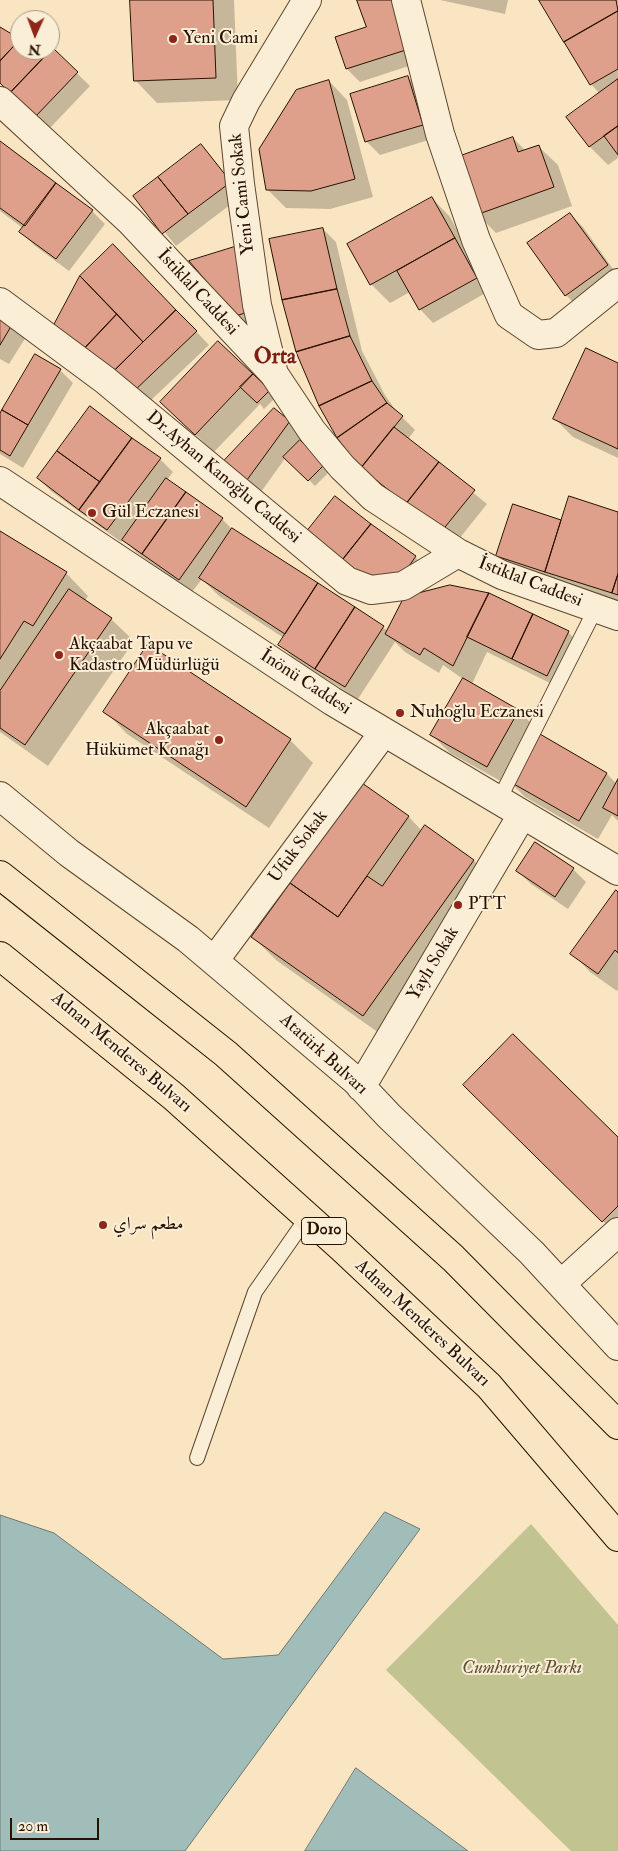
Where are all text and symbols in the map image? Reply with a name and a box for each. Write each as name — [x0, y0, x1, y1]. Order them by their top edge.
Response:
north arrow — [10, 10, 60, 60]
place label: Yeni Cami — [183, 28, 258, 50]
marker: Yeni Cami — [167, 33, 179, 45]
text: N — [28, 41, 41, 58]
street label: Yeni Cami Sokak — [226, 132, 260, 256]
street label: İstiklal Caddesi — [152, 245, 242, 341]
district label: Orta — [254, 345, 296, 371]
street label: Dr.Ayhan Kanoğlu Caddesi — [141, 407, 305, 549]
place label: Gül Eczanesi — [102, 502, 199, 524]
marker: Gül Eczanesi — [86, 507, 98, 519]
street label: İstiklal Caddesi — [475, 553, 585, 613]
place label: Akçaabat Tapu ve Kadastro Müdürlüğü — [69, 634, 220, 676]
street label: İnönü Caddesi — [255, 646, 355, 720]
marker: Akçaabat Tapu ve Kadastro Müdürlüğü — [53, 649, 65, 661]
place label: Nuhoğlu Eczanesi — [410, 702, 544, 724]
marker: Nuhoğlu Eczanesi — [394, 707, 406, 719]
place label: Akçaabat Hükümet Konağı — [85, 719, 209, 762]
marker: Akçaabat Hükümet Konağı — [213, 734, 225, 746]
street label: Ufuk Sokak — [265, 806, 333, 888]
place label: PTT — [468, 894, 506, 916]
marker: PTT — [452, 899, 464, 911]
street label: Yaylı Sokak — [404, 923, 464, 1005]
street label: Adnan Menderes Bulvarı — [46, 988, 196, 1118]
street label: Atatürk Bulvarı — [274, 1010, 372, 1100]
place label: مطعم سراي — [113, 1214, 183, 1236]
road number: D010 — [302, 1218, 346, 1244]
marker: مطعم سراي — [97, 1219, 109, 1231]
street label: Adnan Menderes Bulvarı — [350, 1256, 494, 1392]
park label: Cumhuriyet Parkı — [462, 1658, 582, 1680]
scale bar — [12, 1808, 101, 1840]
text: 20 m — [18, 1817, 48, 1836]

